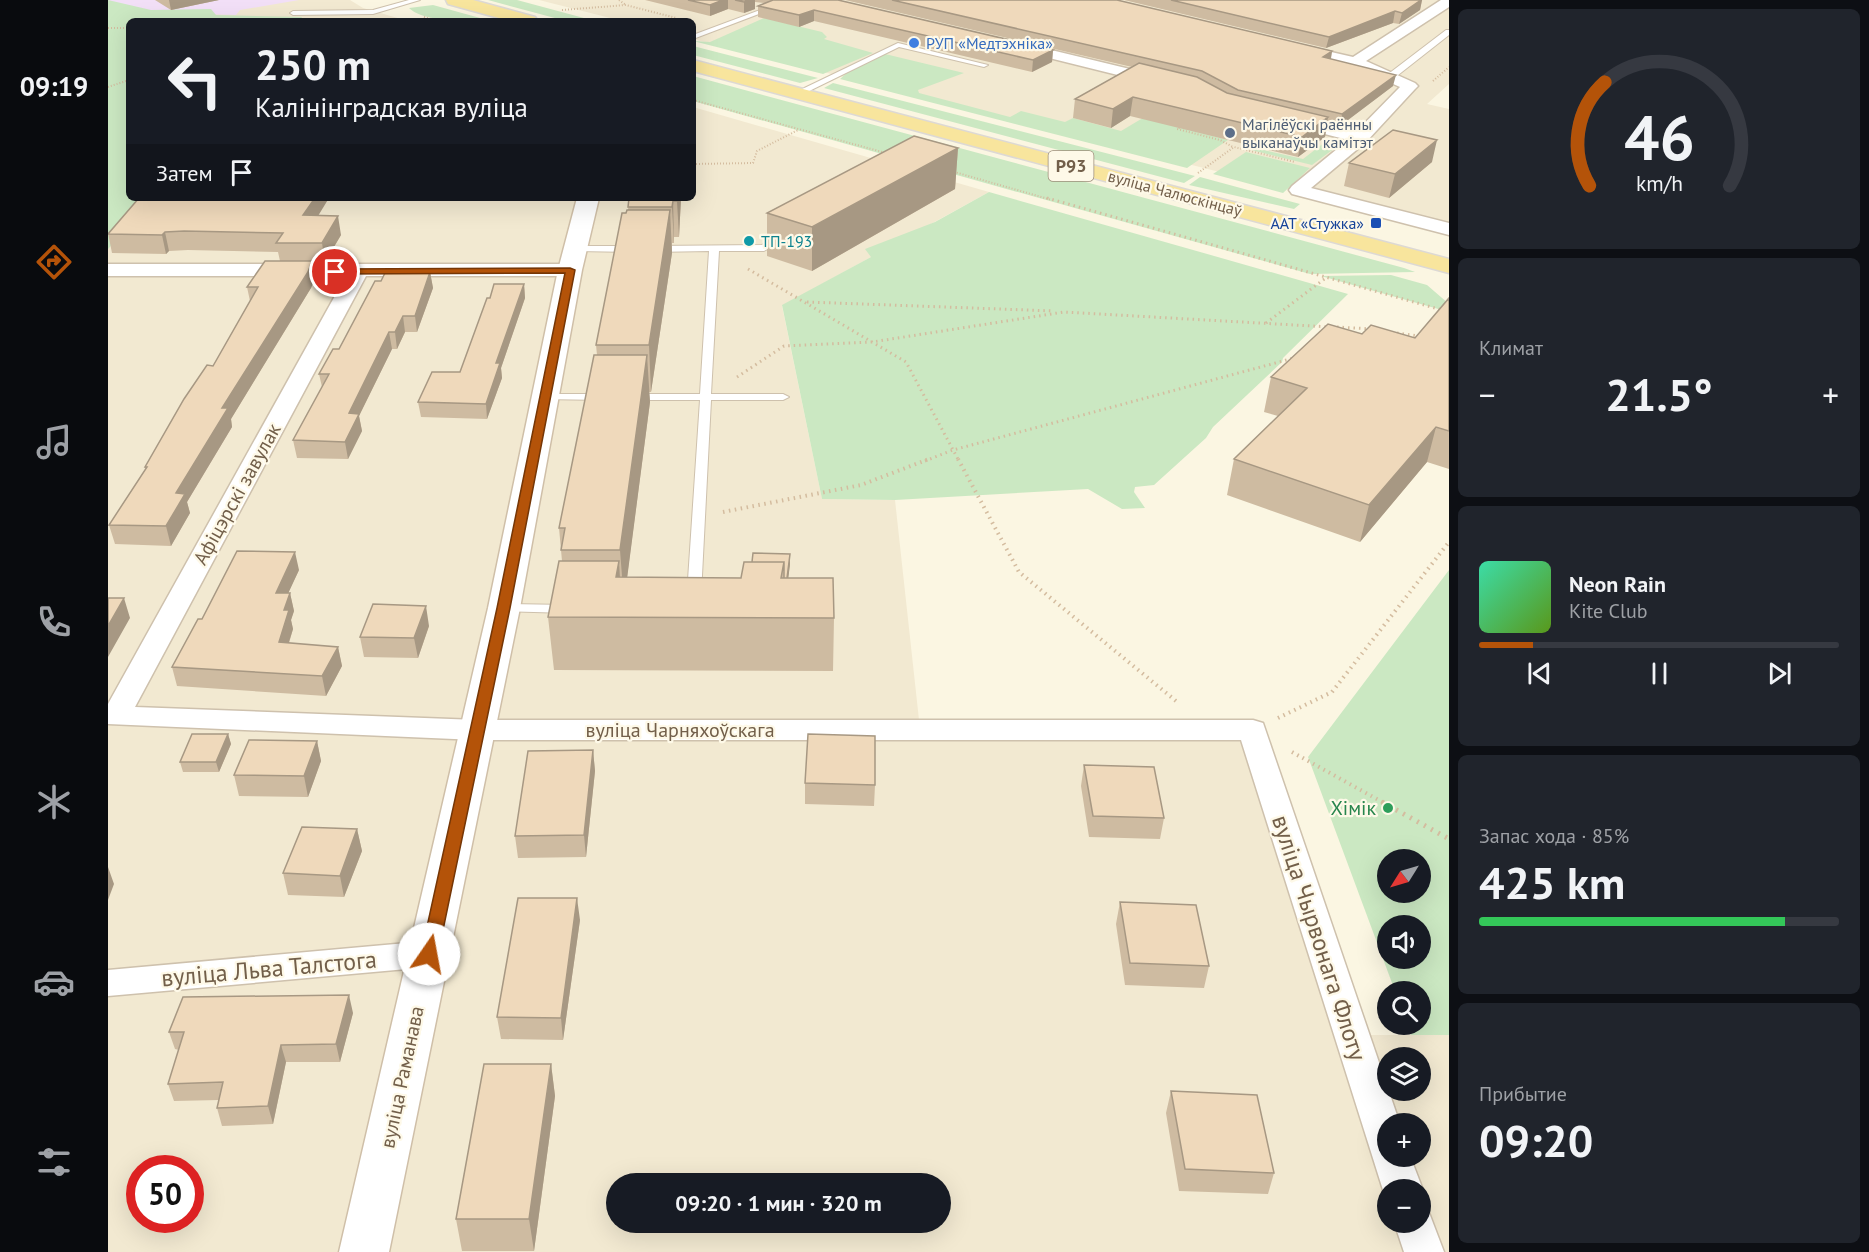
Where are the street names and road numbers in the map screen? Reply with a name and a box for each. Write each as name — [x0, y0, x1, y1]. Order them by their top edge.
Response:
road number: Р93 — [1048, 151, 1094, 181]
street label: вуліца Чалюскінцаў — [1106, 166, 1245, 221]
street label: Афіцэрскі завулак — [187, 418, 287, 569]
street label: вуліца Чарняхоўскага — [585, 717, 775, 743]
street label: вуліца Чырвонага Флоту — [1265, 811, 1374, 1065]
street label: вуліца Льва Талстога — [160, 944, 378, 993]
street label: вуліца Раманава — [374, 1004, 430, 1150]

